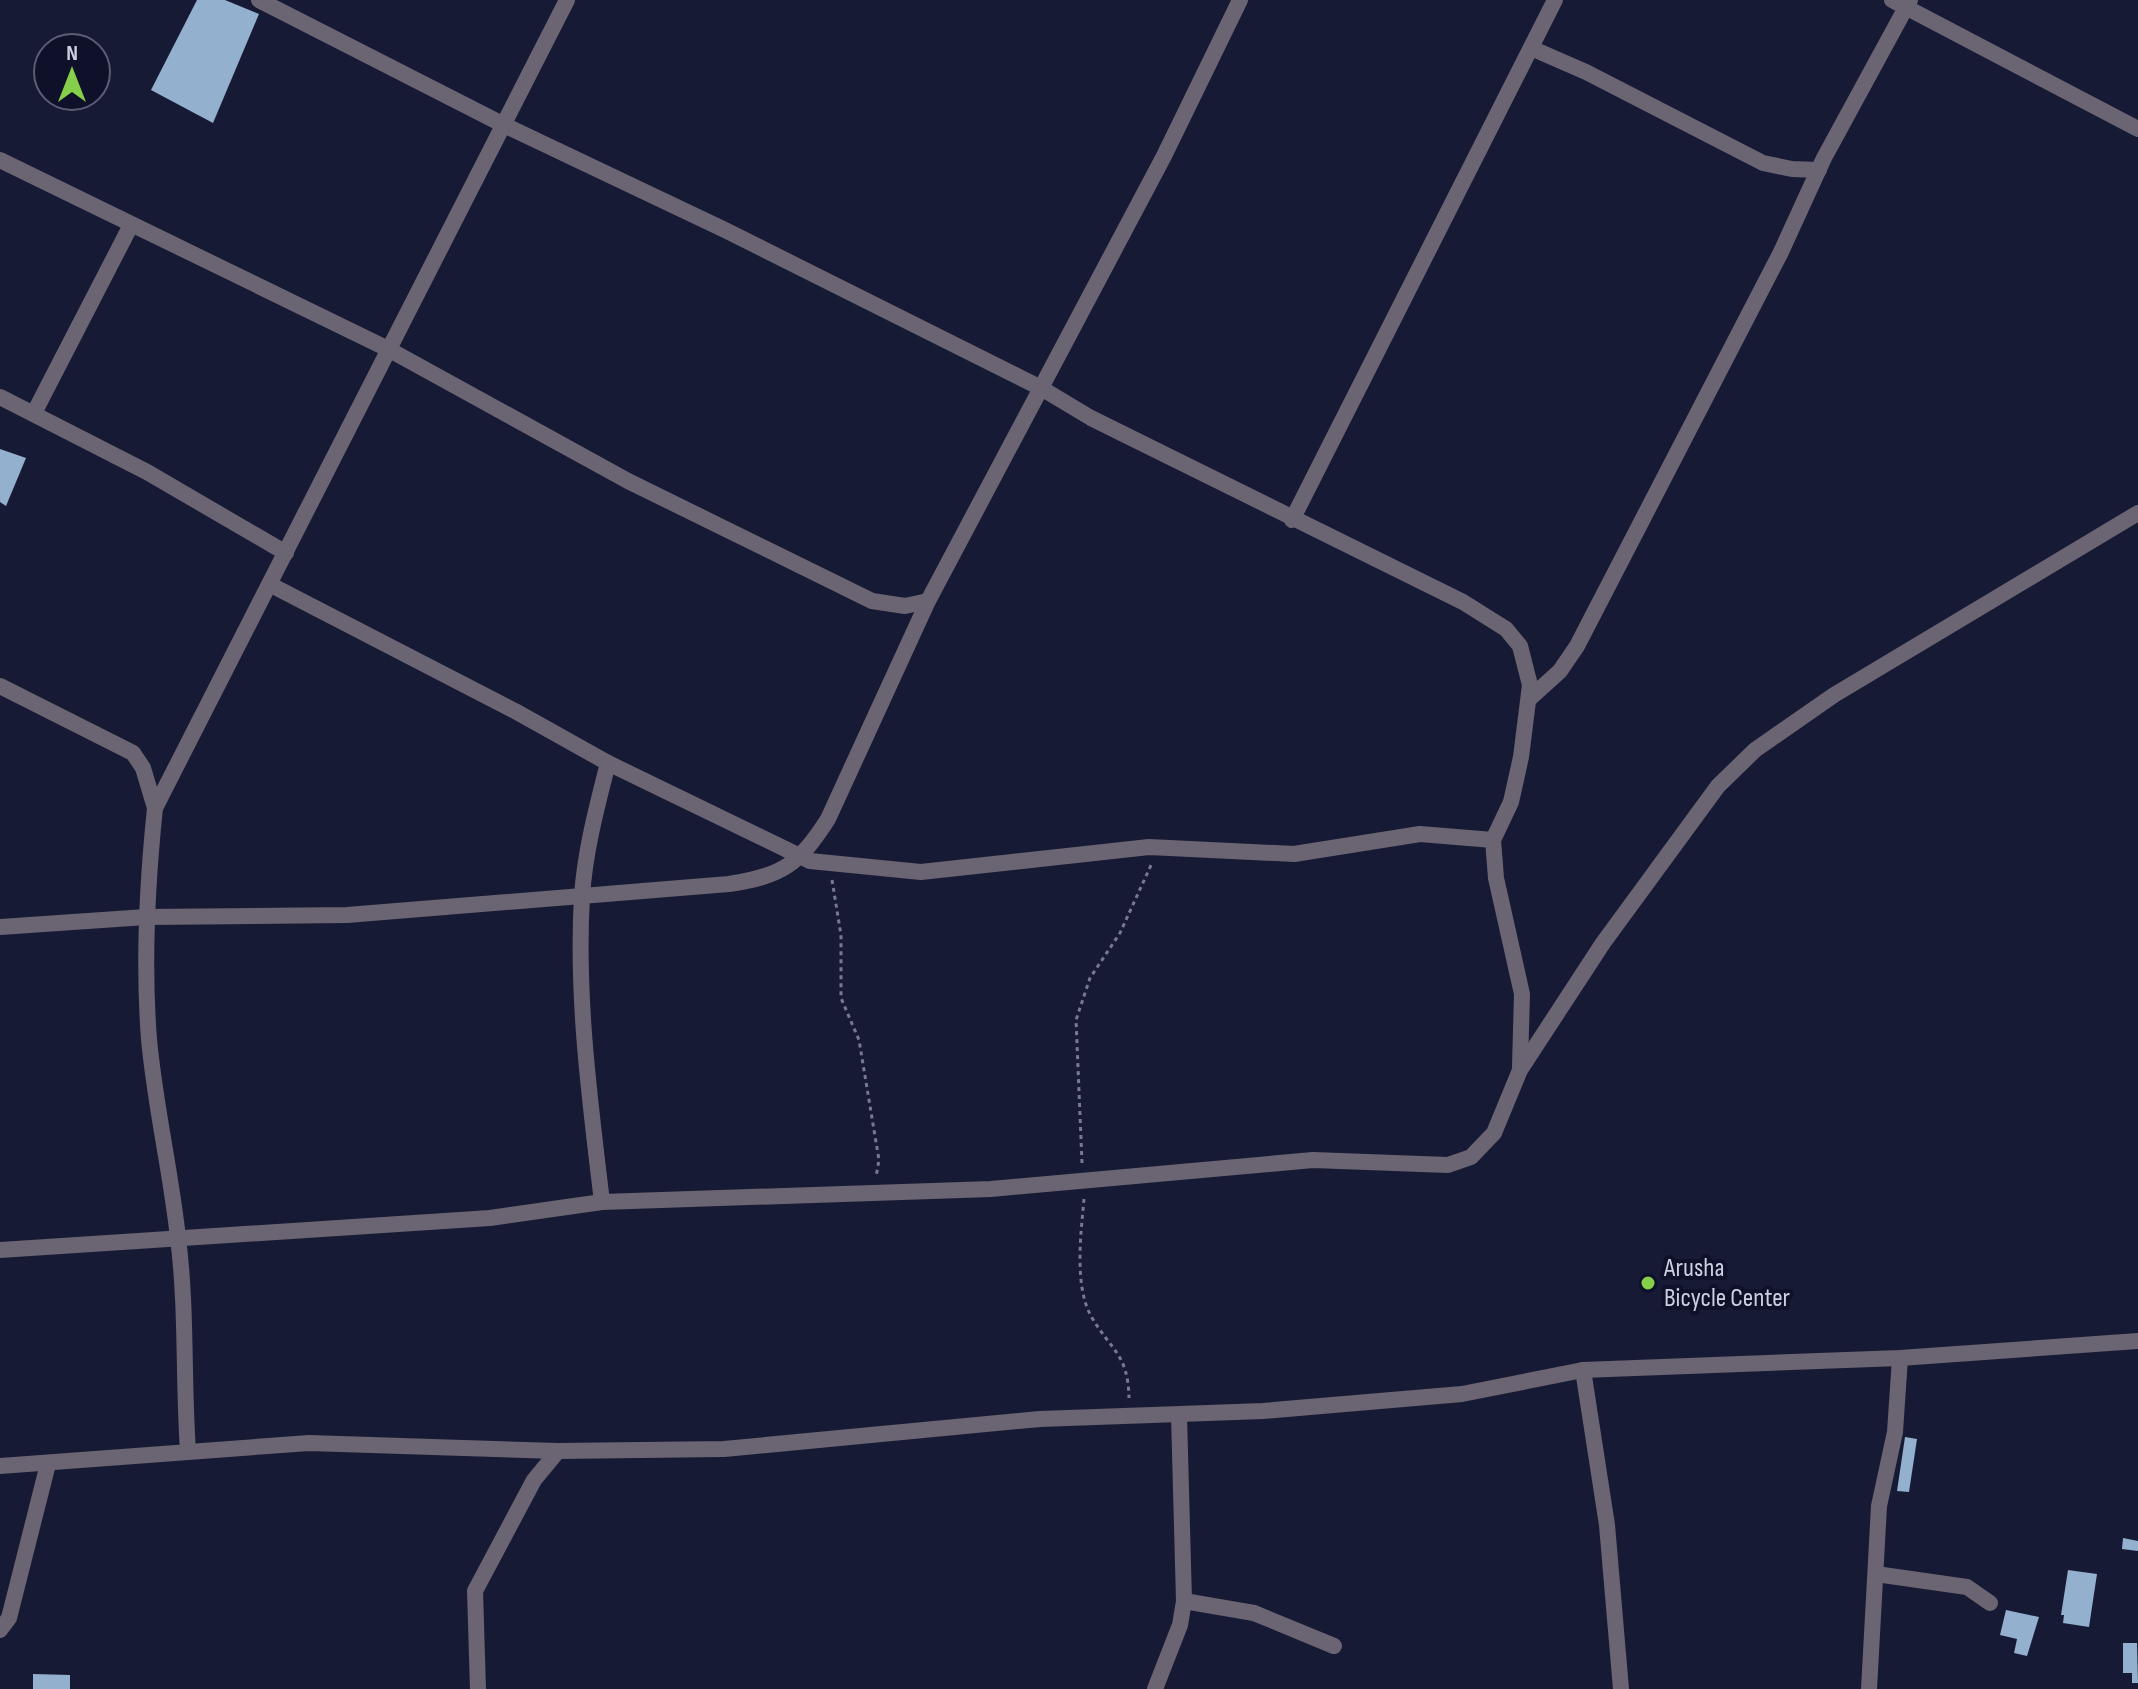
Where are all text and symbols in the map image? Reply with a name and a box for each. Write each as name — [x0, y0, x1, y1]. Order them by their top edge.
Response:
north arrow — [32, 32, 112, 112]
text: N — [66, 40, 78, 67]
place label: Arusha Bicycle Center — [1663, 1253, 1791, 1314]
marker: Arusha Bicycle Center — [1639, 1274, 1657, 1292]

